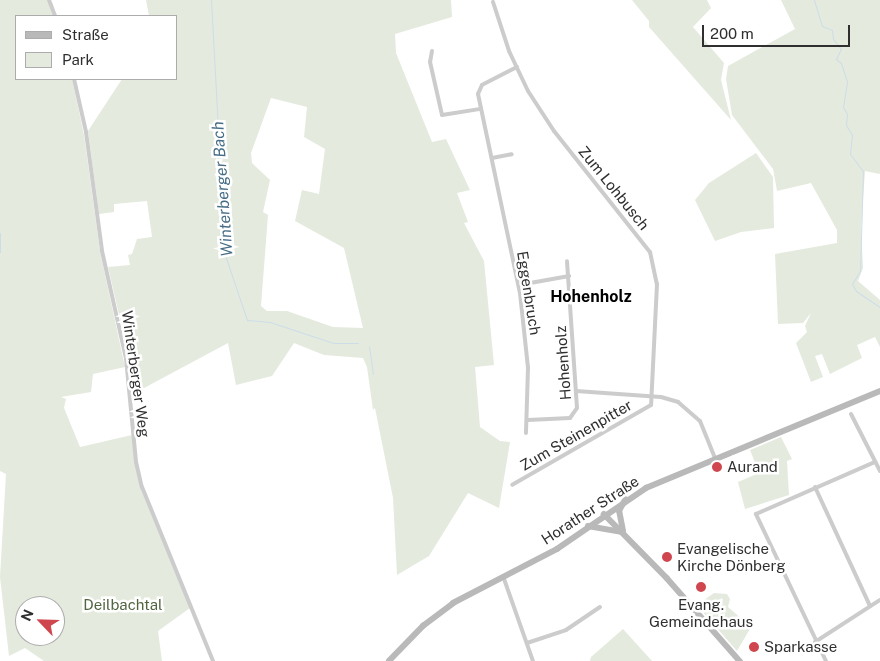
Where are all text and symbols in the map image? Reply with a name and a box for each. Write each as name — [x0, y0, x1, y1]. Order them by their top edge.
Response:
legend — [15, 15, 178, 80]
scale bar — [705, 15, 852, 47]
text: 200 m — [710, 25, 754, 42]
text: Straße — [62, 26, 109, 43]
text: Park — [62, 51, 94, 68]
water label: Winterberger Bach — [209, 121, 237, 257]
street label: Zum Lohbusch — [575, 143, 653, 233]
street label: Eggenbruch — [513, 250, 545, 336]
district label: Hohenholz — [550, 287, 632, 307]
street label: Winterberger Weg — [118, 309, 154, 439]
street label: Hohenholz — [551, 325, 575, 401]
street label: Zum Steinenpitter — [517, 396, 635, 474]
place label: Aurand — [727, 458, 778, 476]
marker: Aurand — [711, 461, 723, 473]
street label: Horather Straße — [538, 472, 642, 548]
place label: Evangelische Kirche Dönberg — [677, 539, 786, 574]
marker: Evangelische Kirche Dönberg — [661, 551, 673, 563]
marker: Evang. Gemeindehaus — [695, 581, 707, 593]
place label: Evang. Gemeindehaus — [649, 595, 753, 630]
north arrow — [15, 596, 65, 646]
park label: Deilbachtal — [83, 596, 163, 614]
text: N — [18, 607, 37, 624]
place label: Sparkasse — [764, 638, 837, 656]
marker: Sparkasse — [748, 641, 760, 653]

